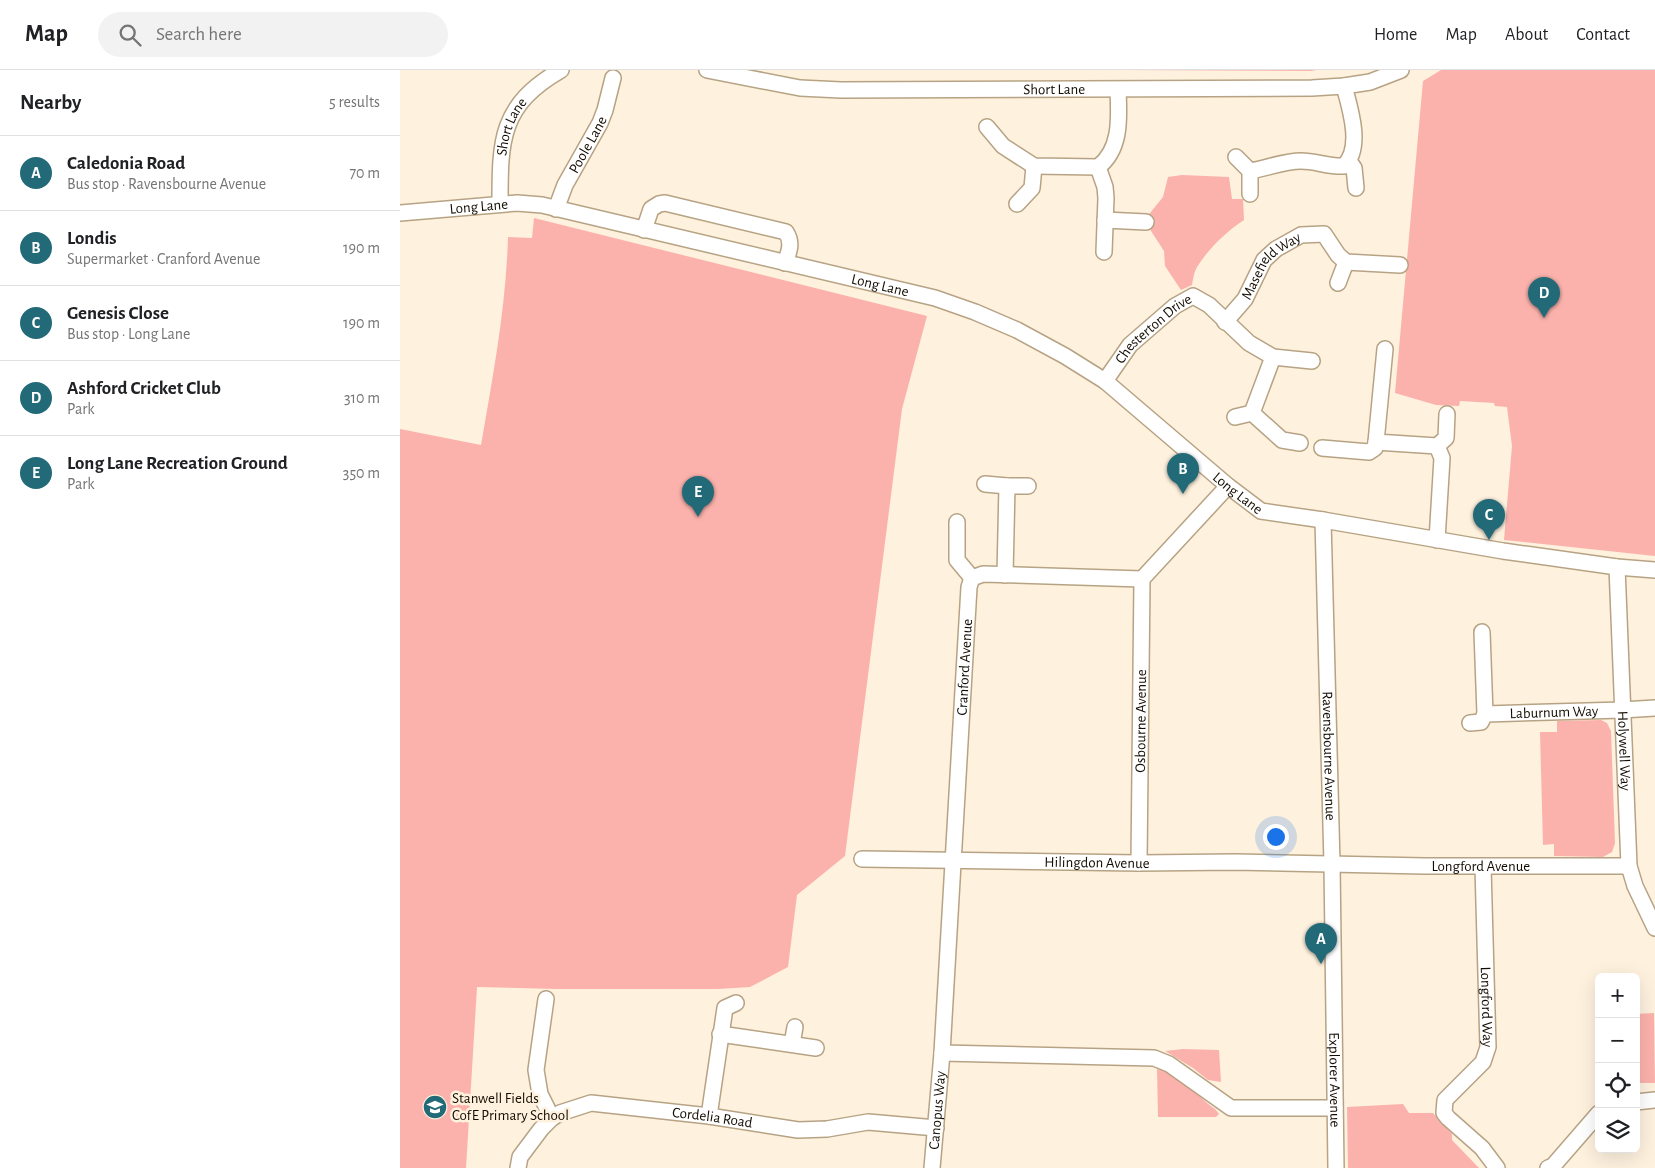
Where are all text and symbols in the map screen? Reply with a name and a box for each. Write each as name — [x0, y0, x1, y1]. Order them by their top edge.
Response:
search box — [98, 12, 448, 57]
icon: search — [116, 21, 144, 49]
text: Map — [25, 22, 68, 46]
text: Search here — [156, 25, 242, 44]
text: Home — [1374, 26, 1417, 44]
text: Map — [1445, 26, 1477, 44]
text: About — [1505, 26, 1548, 44]
text: Contact — [1576, 26, 1630, 44]
street label: Short Lane — [1023, 82, 1085, 97]
text: Nearby — [20, 92, 81, 113]
text: 5 results — [329, 94, 380, 110]
street label: Short Lane — [494, 95, 530, 157]
street label: Poole Lane — [566, 114, 610, 176]
text: Caledonia Road — [67, 154, 185, 173]
text: A — [31, 165, 41, 181]
text: 70 m — [349, 165, 380, 181]
text: Bus stop · Ravensbourne Avenue — [67, 176, 266, 192]
street label: Long Lane — [449, 197, 509, 217]
text: Londis — [67, 229, 117, 248]
street label: Masefield Way — [1239, 229, 1304, 302]
text: B — [31, 240, 41, 256]
text: 190 m — [343, 240, 380, 256]
text: Supermarket · Cranford Avenue — [67, 251, 260, 267]
street label: Long Lane — [850, 271, 910, 300]
pin: D — [1528, 277, 1560, 318]
street label: Chesterton Drive — [1112, 291, 1194, 367]
text: Genesis Close — [67, 304, 169, 323]
text: C — [32, 315, 40, 331]
text: 190 m — [343, 315, 380, 331]
text: Bus stop · Long Lane — [67, 326, 190, 342]
text: Ashford Cricket Club — [67, 379, 221, 398]
text: D — [31, 390, 41, 406]
text: 310 m — [344, 390, 380, 406]
text: Park — [67, 401, 95, 417]
pin: B — [1167, 453, 1199, 494]
text: Long Lane Recreation Ground — [67, 454, 288, 473]
text: E — [32, 465, 40, 481]
text: 350 m — [343, 465, 380, 481]
street label: Long Lane — [1210, 470, 1265, 517]
text: Park — [67, 476, 95, 492]
pin: E — [682, 476, 714, 517]
pin: C — [1473, 499, 1505, 540]
street label: Cranford Avenue — [955, 618, 975, 716]
street label: Osbourne Avenue — [1133, 669, 1149, 773]
street label: Ravensbourne Avenue — [1319, 691, 1338, 821]
street label: Laburnum Way — [1509, 704, 1599, 721]
street label: Holywell Way — [1615, 711, 1633, 792]
your location — [1263, 824, 1289, 850]
street label: Hilingdon Avenue — [1044, 855, 1150, 871]
street label: Longford Avenue — [1432, 859, 1530, 874]
pin: A — [1305, 923, 1337, 964]
street label: Longford Way — [1478, 966, 1495, 1048]
map controls — [1595, 973, 1640, 1153]
button: + — [1595, 973, 1640, 1018]
button: − — [1595, 1018, 1640, 1063]
street label: Explorer Avenue — [1326, 1032, 1342, 1128]
button: locate — [1595, 1063, 1640, 1108]
street label: Canopus Way — [927, 1070, 948, 1150]
place label: Stanwell Fields CofE Primary School — [452, 1091, 569, 1123]
school or university icon: Stanwell Fields CofE Primary School — [422, 1094, 448, 1120]
street label: Cordelia Road — [671, 1105, 754, 1131]
button: layers — [1595, 1108, 1640, 1153]

